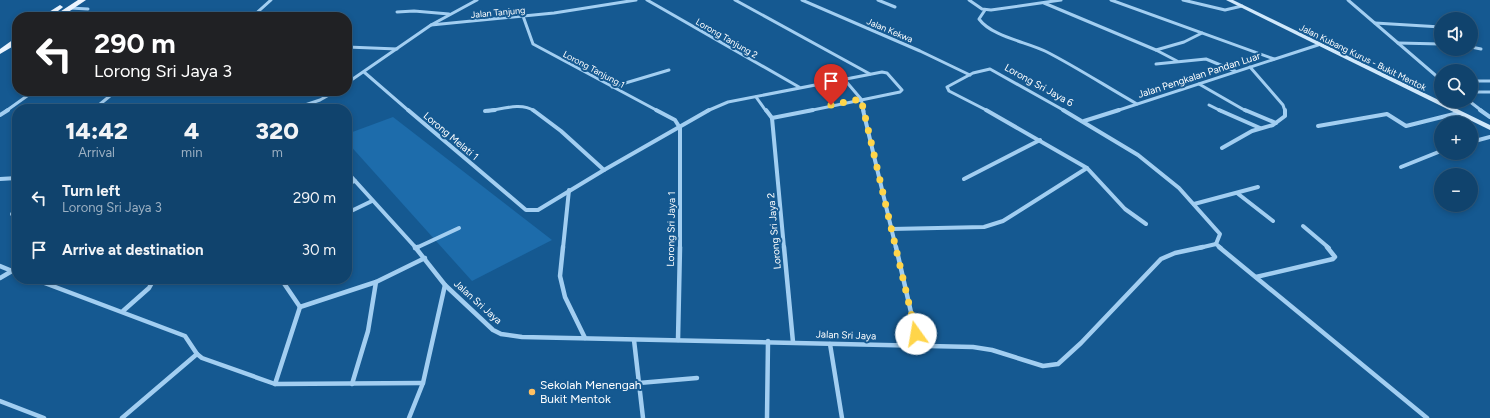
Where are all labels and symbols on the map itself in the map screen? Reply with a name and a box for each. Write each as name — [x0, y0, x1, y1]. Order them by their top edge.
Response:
street label: Jalan Tanjung — [470, 4, 526, 20]
street label: Jalan Kekwa — [865, 15, 915, 45]
street label: Lorong Tanjung 2 — [694, 16, 760, 60]
street label: Jalan Kubang Kurus - Bukit Mentok — [1298, 21, 1429, 93]
street label: Lorong Tanjung 1 — [561, 48, 627, 90]
street label: Jalan Pengkalan Pandan Luar — [1136, 49, 1262, 101]
street label: Lorong Sri Jaya 6 — [1002, 61, 1076, 110]
pin — [814, 64, 848, 105]
street label: Lorong Melati 1 — [421, 109, 481, 163]
street label: Lorong Sri Jaya 1 — [664, 191, 678, 267]
street label: Lorong Sri Jaya 2 — [764, 192, 784, 270]
street label: Jalan Sri Jaya — [451, 277, 505, 327]
position arrow — [895, 313, 937, 355]
street label: Jalan Sri Jaya — [816, 327, 876, 343]
place label: Sekolah Menengah Bukit Mentok — [540, 378, 642, 406]
marker: Sekolah Menengah Bukit Mentok — [527, 387, 537, 397]

